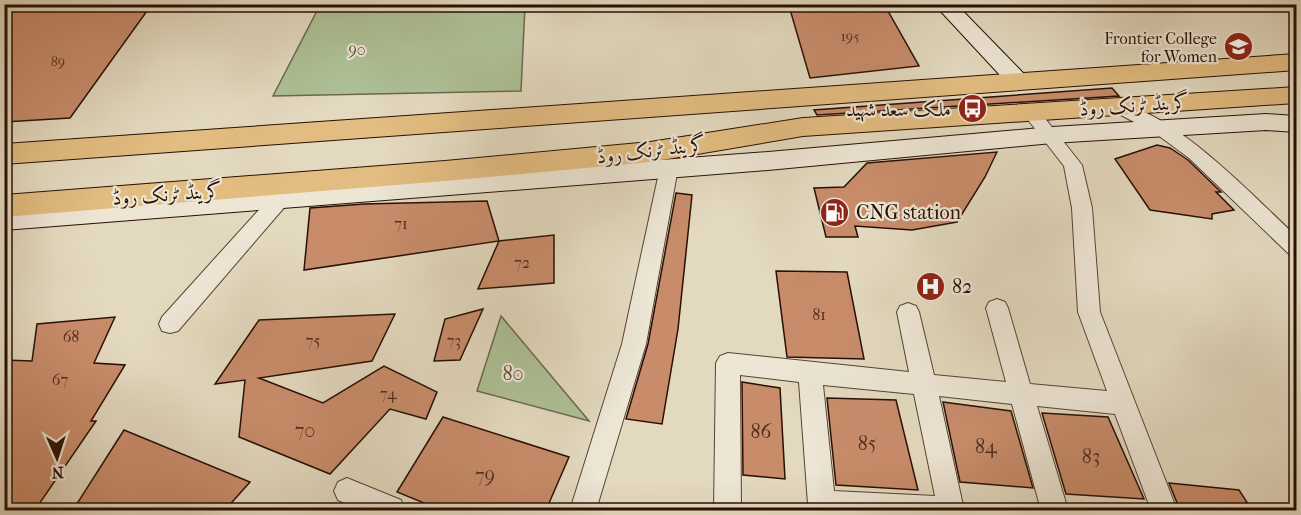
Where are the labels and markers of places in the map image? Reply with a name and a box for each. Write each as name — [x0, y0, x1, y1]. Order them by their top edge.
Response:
place label: Frontier College for Women — [1104, 29, 1218, 66]
school or university icon: Frontier College for Women — [1222, 31, 1254, 63]
bus stop icon: ملک سعد شہید — [956, 93, 988, 125]
place label: ملک سعد شہید — [846, 98, 951, 122]
fuel station icon: CNG station — [819, 196, 851, 228]
place label: CNG station — [856, 201, 962, 224]
hospital icon: 82 — [915, 270, 947, 302]
place label: 82 — [952, 275, 972, 298]

